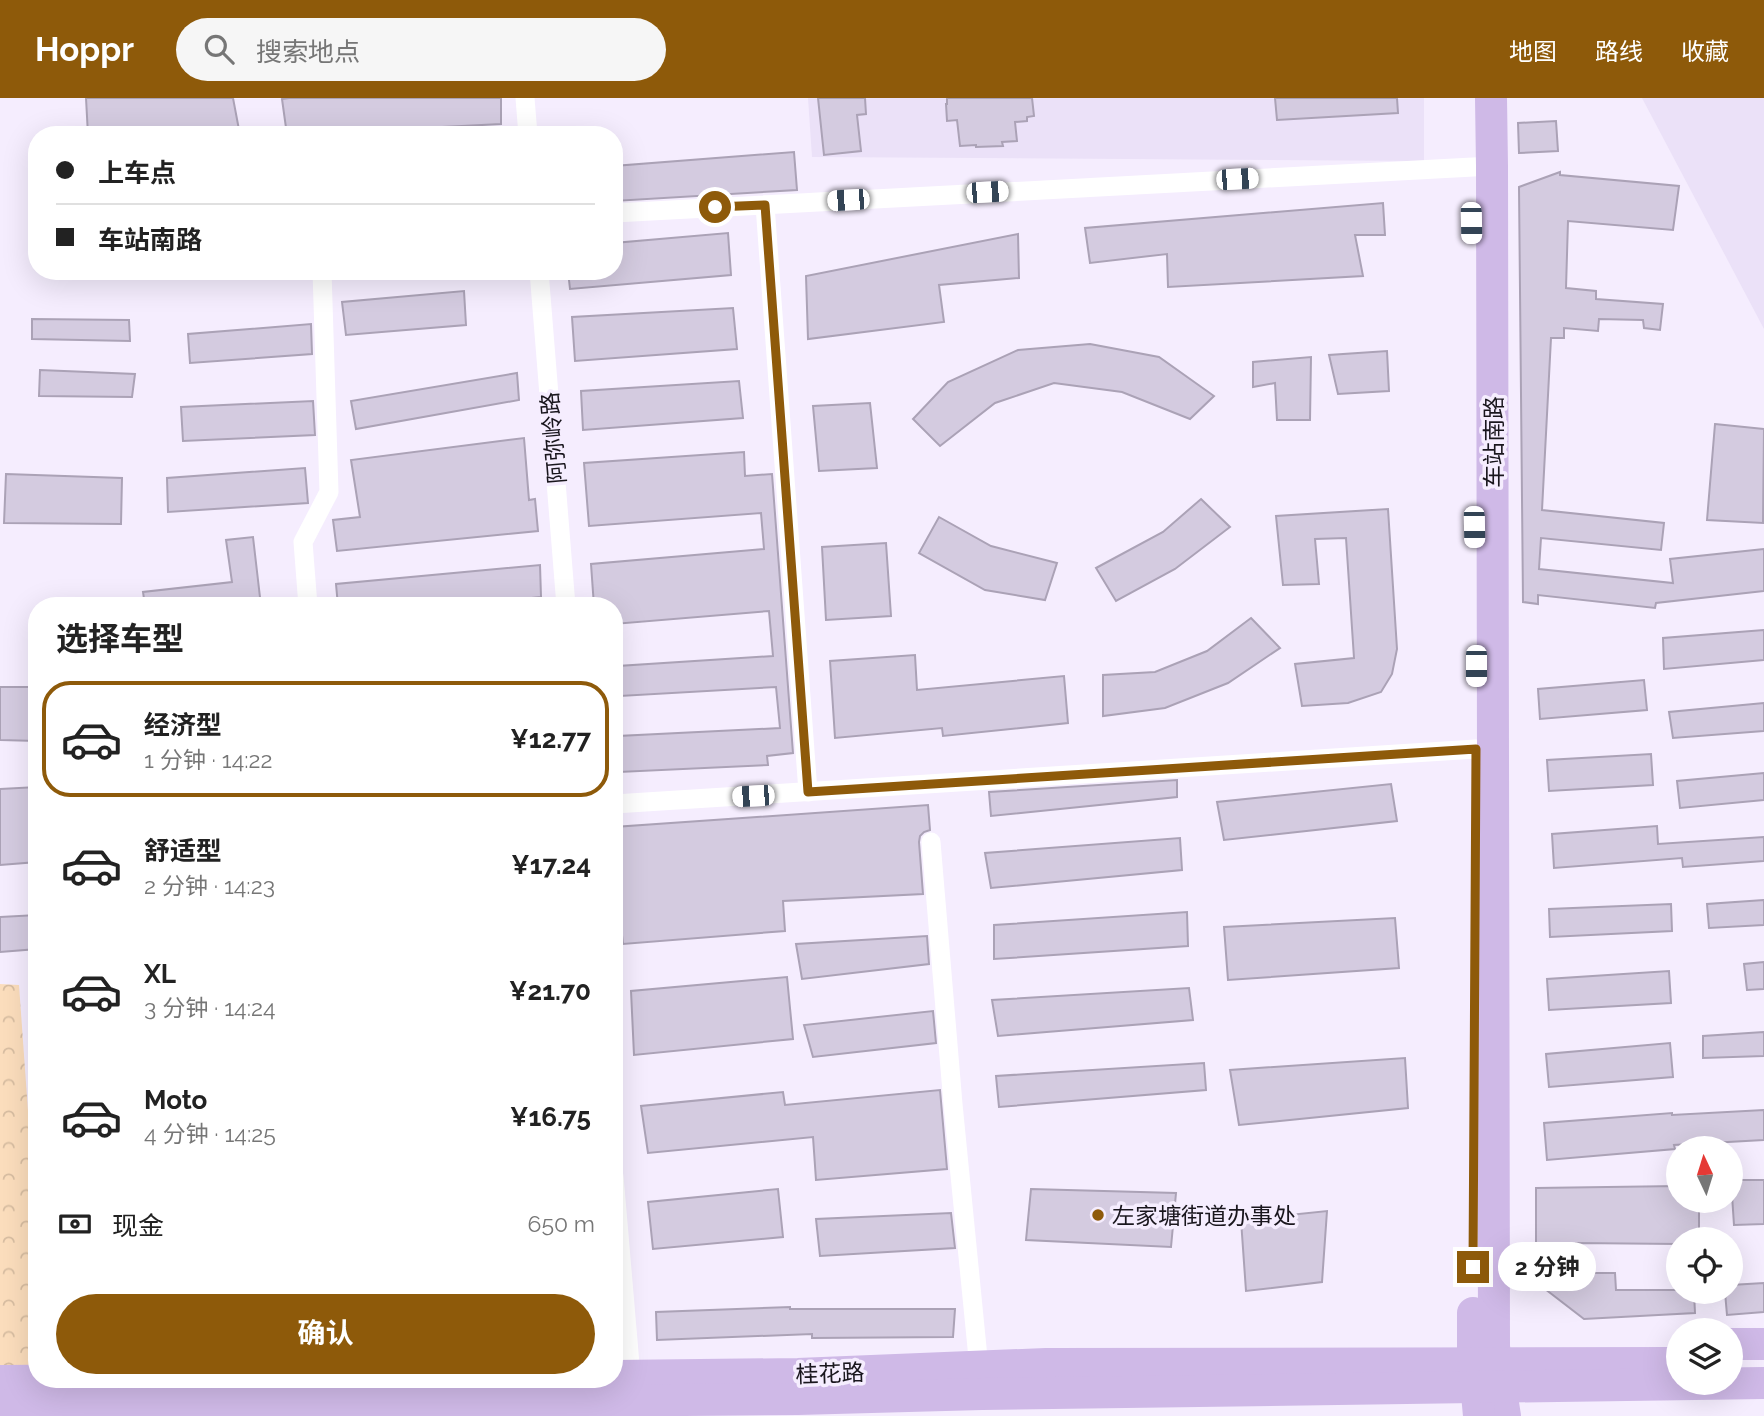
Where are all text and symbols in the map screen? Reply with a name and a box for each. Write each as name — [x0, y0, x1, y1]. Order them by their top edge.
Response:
search box — [176, 18, 666, 81]
text: Hoppr — [35, 30, 134, 69]
icon: search — [200, 30, 238, 68]
text: 搜索地点 — [256, 37, 360, 67]
text: 地图 — [1509, 37, 1557, 66]
text: 路线 — [1595, 37, 1643, 66]
text: 收藏 — [1681, 37, 1729, 66]
text: 上车点 — [98, 158, 176, 188]
car — [1216, 167, 1259, 191]
car — [966, 180, 1009, 204]
car — [827, 188, 870, 212]
route start — [699, 191, 731, 223]
car — [1461, 202, 1482, 244]
text: 车站南路 — [98, 225, 202, 255]
street label: 阿弥岭路 — [536, 391, 570, 485]
street label: 车站南路 — [1480, 396, 1507, 488]
car — [1464, 506, 1485, 548]
text: 选择车型 — [56, 620, 184, 657]
car — [1466, 645, 1487, 687]
icon: car — [60, 708, 123, 771]
text: 经济型 — [144, 710, 222, 740]
text: ¥12.77 — [510, 724, 591, 754]
text: 1 分钟 · 14:22 — [144, 746, 272, 773]
car — [732, 784, 775, 808]
icon: car — [60, 834, 123, 897]
text: 舒适型 — [144, 836, 222, 866]
text: ¥17.24 — [511, 850, 591, 880]
text: 2 分钟 · 14:23 — [144, 872, 275, 899]
text: XL — [144, 959, 176, 989]
icon: car — [60, 960, 123, 1023]
text: ¥21.70 — [509, 976, 591, 1006]
text: 3 分钟 · 14:24 — [144, 994, 276, 1021]
text: Moto — [144, 1085, 207, 1115]
icon: car — [60, 1086, 123, 1149]
text: ¥16.75 — [510, 1102, 591, 1132]
text: 4 分钟 · 14:25 — [144, 1120, 276, 1147]
north arrow — [1666, 1136, 1743, 1213]
map controls — [1666, 1136, 1743, 1395]
place label: 左家塘街道办事处 — [1112, 1202, 1296, 1229]
icon: cash — [56, 1205, 94, 1243]
marker: 左家塘街道办事处 — [1090, 1207, 1106, 1223]
text: 650 m — [528, 1210, 595, 1237]
text: 现金 — [112, 1211, 164, 1241]
button: locate — [1666, 1227, 1743, 1304]
callout: 2 分钟 — [1498, 1242, 1596, 1292]
route end — [1457, 1251, 1489, 1283]
text: 2 分钟 — [1515, 1253, 1579, 1280]
button: 确认 — [56, 1294, 595, 1374]
button: layers — [1666, 1318, 1743, 1395]
street label: 桂花路 — [795, 1358, 865, 1388]

